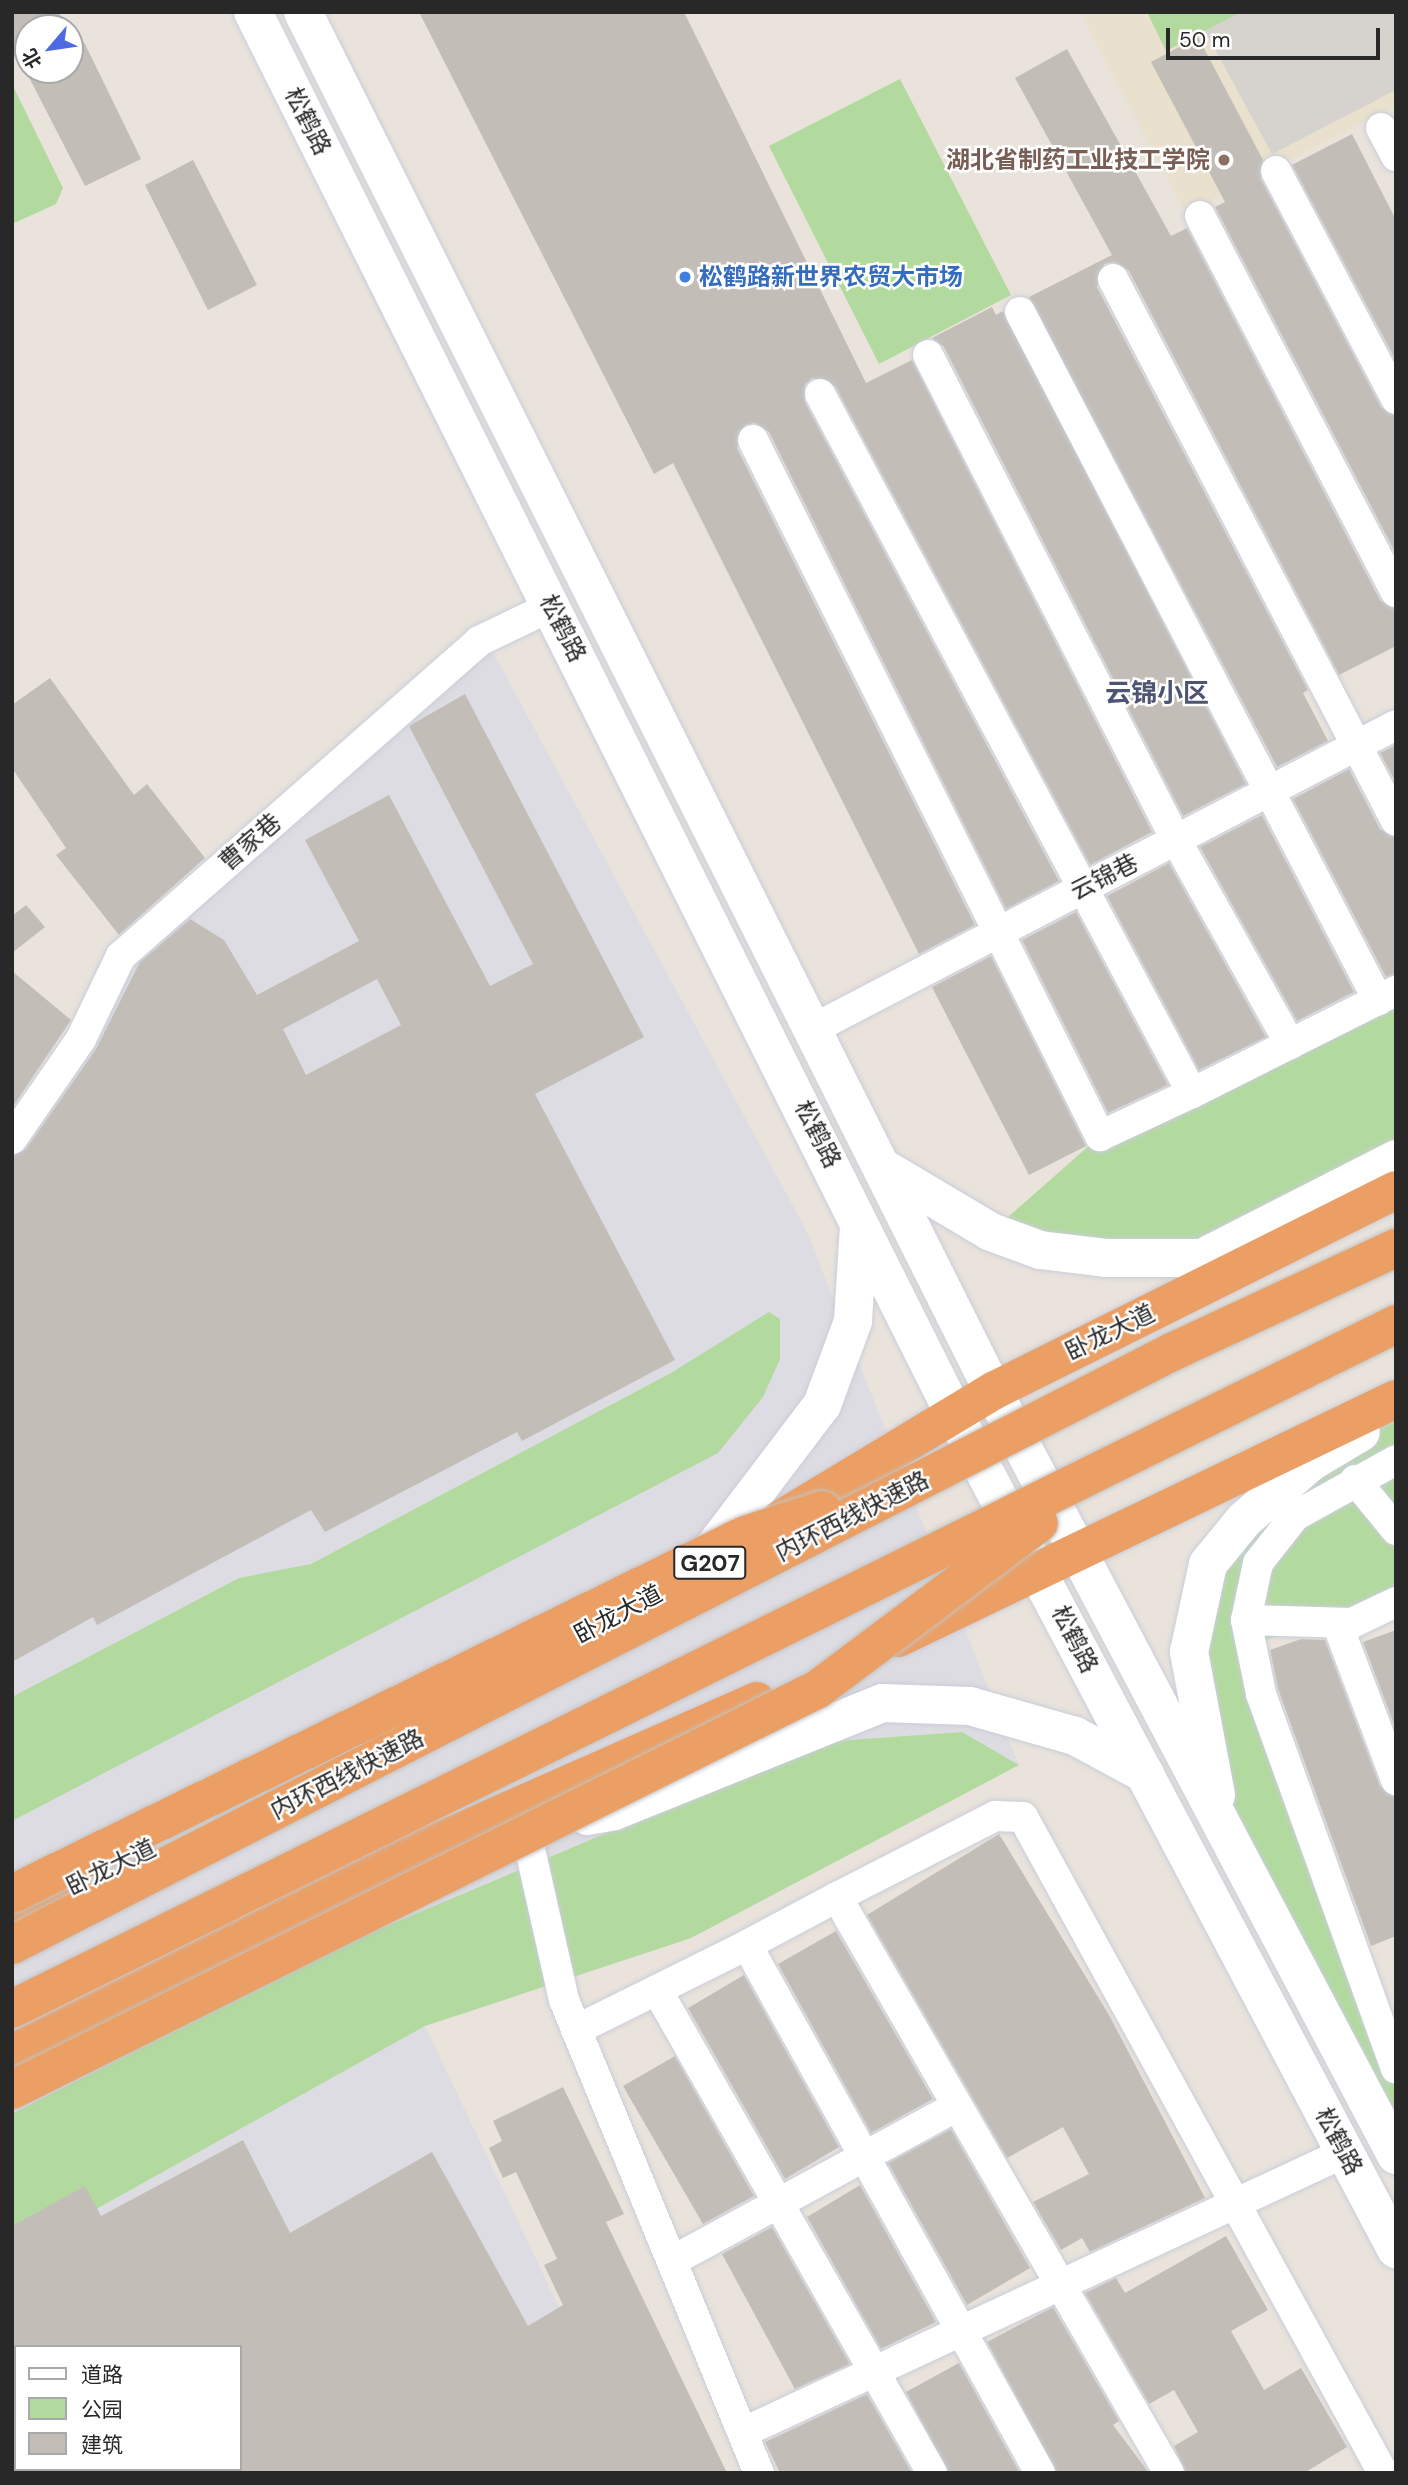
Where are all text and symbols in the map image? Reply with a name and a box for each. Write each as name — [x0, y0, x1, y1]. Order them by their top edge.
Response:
north arrow — [14, 14, 84, 84]
scale bar — [1170, 14, 1384, 58]
text: 50 m — [1179, 26, 1230, 54]
text: 北 — [16, 44, 47, 73]
street label: 松鹤路 — [279, 82, 337, 160]
place label: 湖北省制药工业技工学院 — [946, 146, 1210, 174]
marker: 湖北省制药工业技工学院 — [1216, 152, 1232, 168]
place label: 松鹤路新世界农贸大市场 — [699, 263, 963, 291]
marker: 松鹤路新世界农贸大市场 — [677, 269, 693, 285]
street label: 松鹤路 — [534, 589, 592, 667]
district label: 云锦小区 — [1105, 678, 1209, 710]
street label: 曹家巷 — [213, 808, 287, 876]
street label: 云锦巷 — [1065, 848, 1143, 906]
street label: 松鹤路 — [789, 1095, 847, 1173]
street label: 卧龙大道 — [1061, 1298, 1159, 1366]
street label: 内环西线快速路 — [771, 1465, 933, 1567]
road number: G207 — [673, 1544, 747, 1582]
street label: 卧龙大道 — [569, 1579, 667, 1649]
street label: 松鹤路 — [1046, 1600, 1104, 1678]
street label: 内环西线快速路 — [266, 1723, 428, 1825]
street label: 卧龙大道 — [62, 1833, 160, 1901]
street label: 松鹤路 — [1309, 2102, 1369, 2180]
legend — [14, 2345, 242, 2471]
text: 道路 — [81, 2361, 123, 2389]
text: 公园 — [81, 2396, 123, 2424]
text: 建筑 — [81, 2431, 123, 2459]

